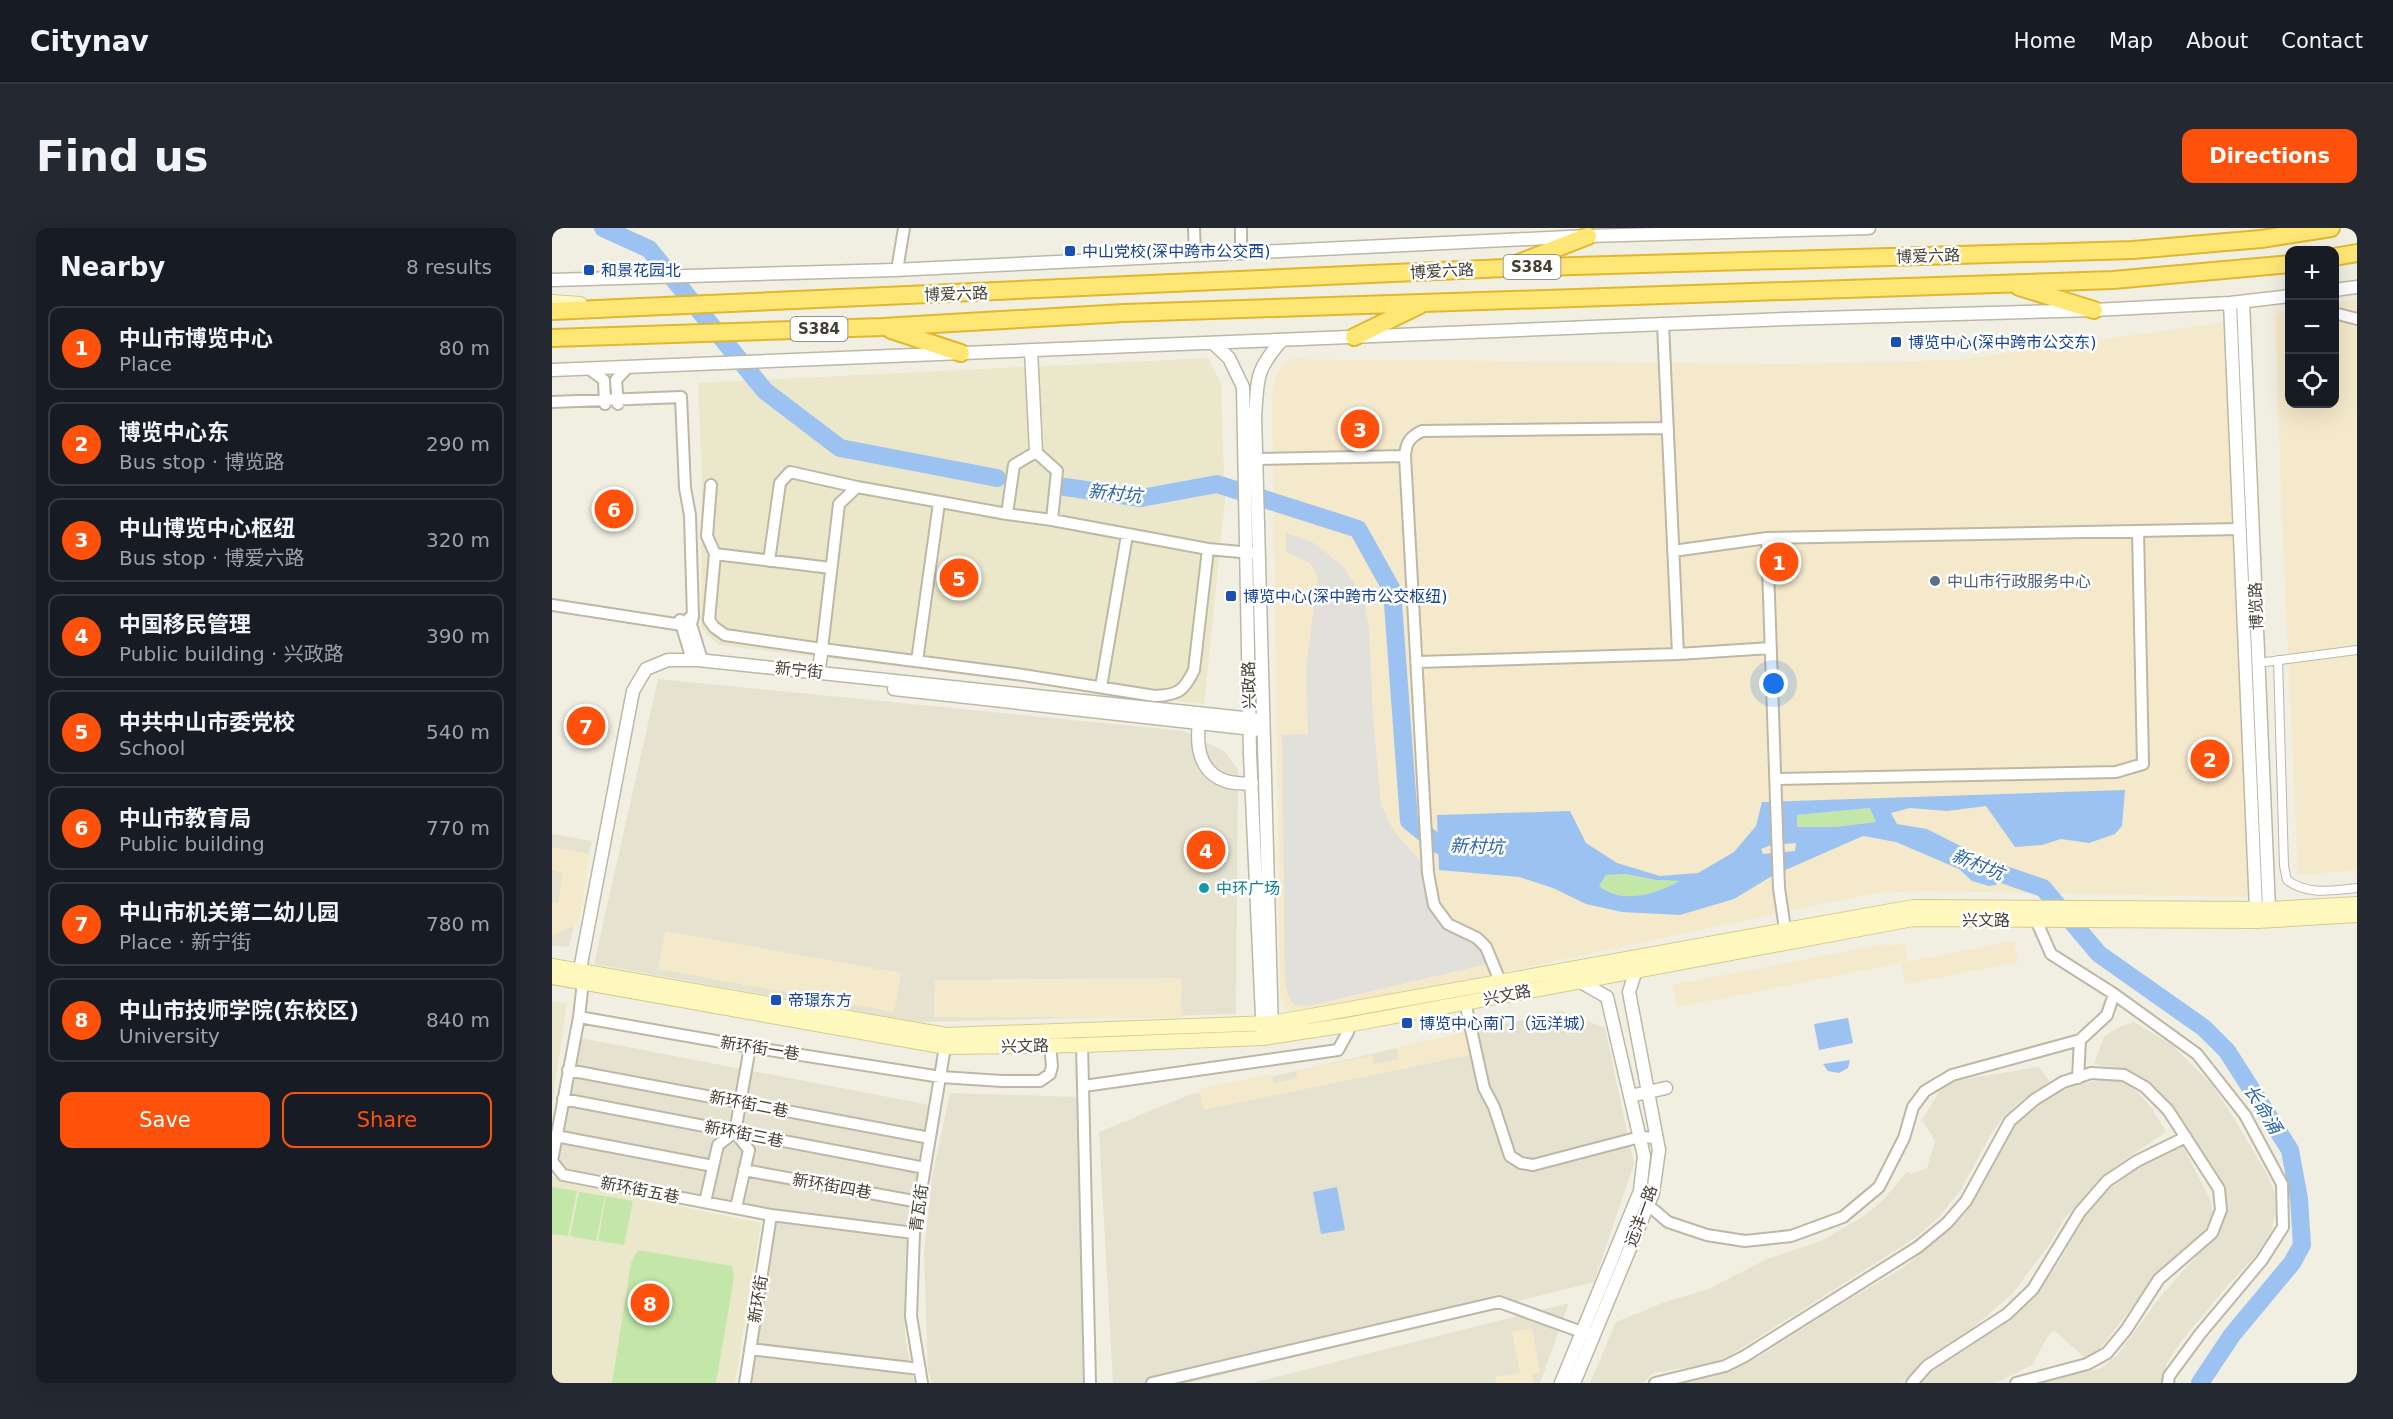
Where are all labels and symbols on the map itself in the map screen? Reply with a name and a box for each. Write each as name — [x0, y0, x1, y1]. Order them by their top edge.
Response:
place label: 中山党校(深中跨市公交西) — [1082, 242, 1271, 261]
marker: 中山党校(深中跨市公交西) — [1063, 244, 1077, 258]
street label: 博爱六路 — [1896, 245, 1960, 267]
road number: S384 — [1504, 255, 1560, 279]
street label: 博爱六路 — [1410, 260, 1474, 282]
place label: 和景花园北 — [601, 261, 681, 280]
marker: 和景花园北 — [582, 263, 596, 277]
street label: 博爱六路 — [924, 283, 988, 305]
road number: S384 — [790, 317, 848, 341]
place label: 博览中心(深中跨市公交东) — [1908, 333, 2097, 352]
marker: 博览中心(深中跨市公交东) — [1889, 335, 1903, 349]
pin: 3 — [1340, 406, 1380, 452]
water label: 新村坑 — [1087, 480, 1146, 507]
pin: 6 — [594, 486, 634, 532]
pin: 1 — [1760, 540, 1798, 584]
pin: 5 — [940, 556, 978, 600]
place label: 中山市行政服务中心 — [1947, 572, 2091, 591]
marker: 中山市行政服务中心 — [1928, 574, 1942, 588]
street label: 博览路 — [2246, 582, 2266, 630]
place label: 博览中心(深中跨市公交枢纽) — [1243, 587, 1448, 606]
marker: 博览中心(深中跨市公交枢纽) — [1224, 589, 1238, 603]
street label: 新宁街 — [774, 658, 824, 682]
street label: 兴政路 — [1239, 661, 1259, 709]
your location — [1759, 669, 1788, 698]
pin: 7 — [567, 704, 606, 748]
pin: 2 — [2190, 736, 2230, 782]
pin: 4 — [1186, 828, 1226, 872]
water label: 新村坑 — [1450, 835, 1507, 858]
water label: 新村坑 — [1949, 844, 2010, 885]
place label: 中环广场 — [1216, 879, 1280, 898]
marker: 中环广场 — [1197, 881, 1211, 895]
street label: 兴文路 — [1962, 911, 2010, 930]
street label: 兴文路 — [1482, 981, 1532, 1009]
place label: 帝璟东方 — [788, 991, 852, 1010]
marker: 帝璟东方 — [769, 993, 783, 1007]
place label: 博览中心南门（远洋城） — [1419, 1014, 1595, 1033]
marker: 博览中心南门（远洋城） — [1400, 1016, 1414, 1030]
street label: 新环街一巷 — [719, 1032, 801, 1064]
street label: 兴文路 — [1001, 1036, 1049, 1056]
water label: 长命涌 — [2240, 1081, 2287, 1139]
street label: 新环街二巷 — [708, 1087, 790, 1121]
street label: 新环街三巷 — [703, 1117, 785, 1151]
street label: 新环街四巷 — [791, 1170, 873, 1202]
street label: 新环街五巷 — [599, 1173, 681, 1207]
street label: 青瓦街 — [906, 1183, 932, 1233]
street label: 远洋一路 — [1621, 1183, 1661, 1249]
street label: 新环街 — [745, 1274, 771, 1324]
pin: 8 — [630, 1280, 670, 1326]

